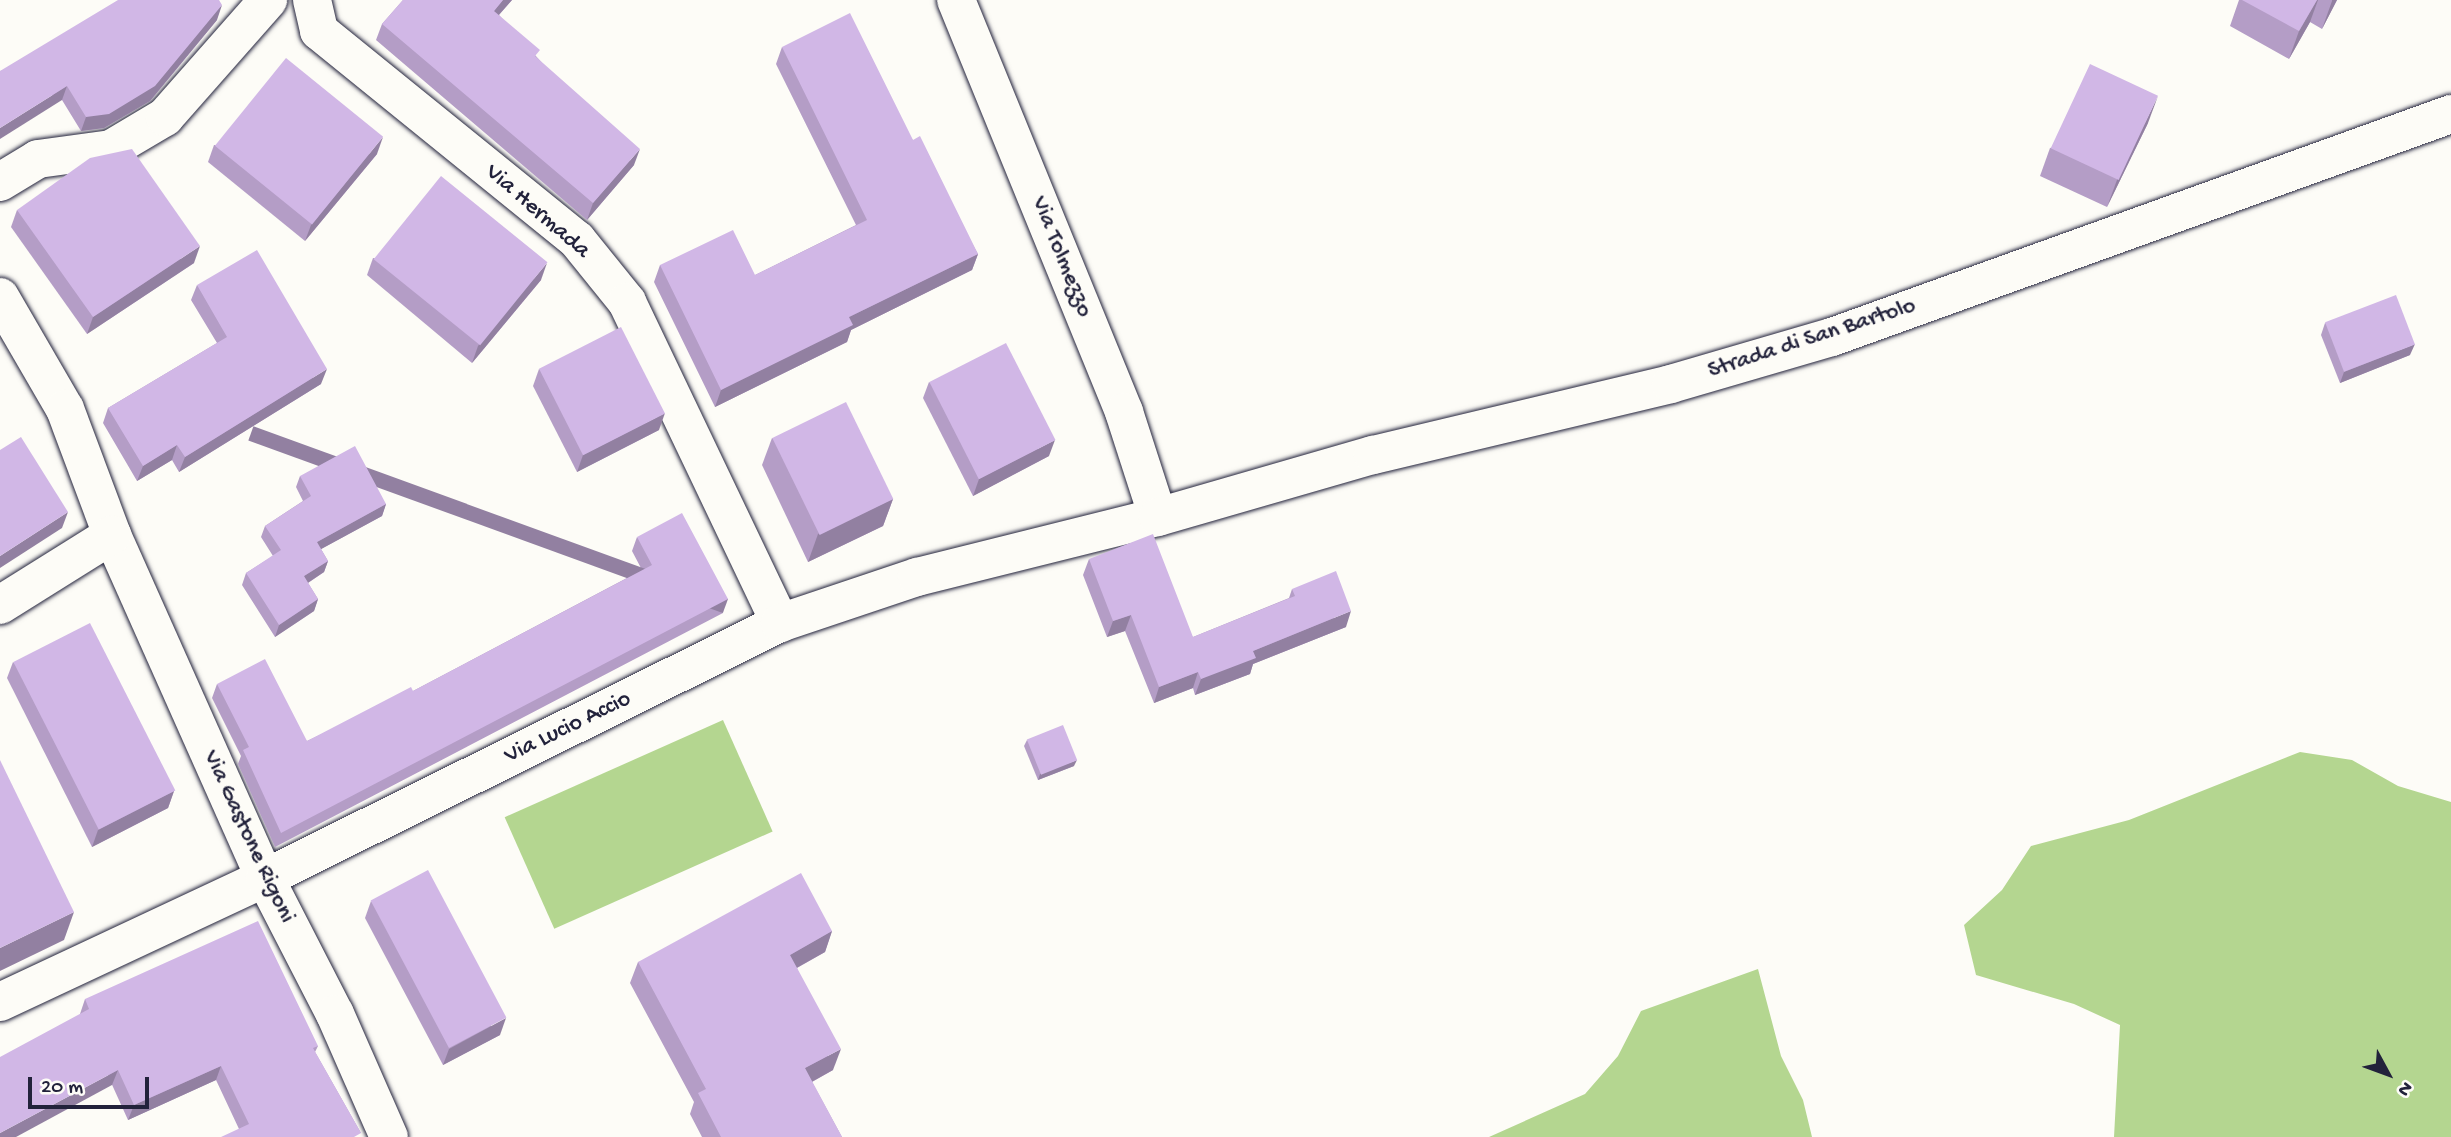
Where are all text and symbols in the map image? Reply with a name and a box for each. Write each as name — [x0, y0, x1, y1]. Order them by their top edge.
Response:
street label: Via Hermada — [479, 159, 595, 265]
street label: Via Tolmezzo — [1024, 192, 1098, 322]
street label: Strada di San Bartolo — [1705, 292, 1919, 386]
street label: Via Lucio Accio — [500, 685, 636, 771]
street label: Via Gastone Rigoni — [195, 746, 301, 928]
north arrow — [2353, 1039, 2423, 1109]
scale bar — [32, 1064, 152, 1108]
text: 20 m — [41, 1076, 83, 1101]
text: N — [2391, 1076, 2417, 1100]

